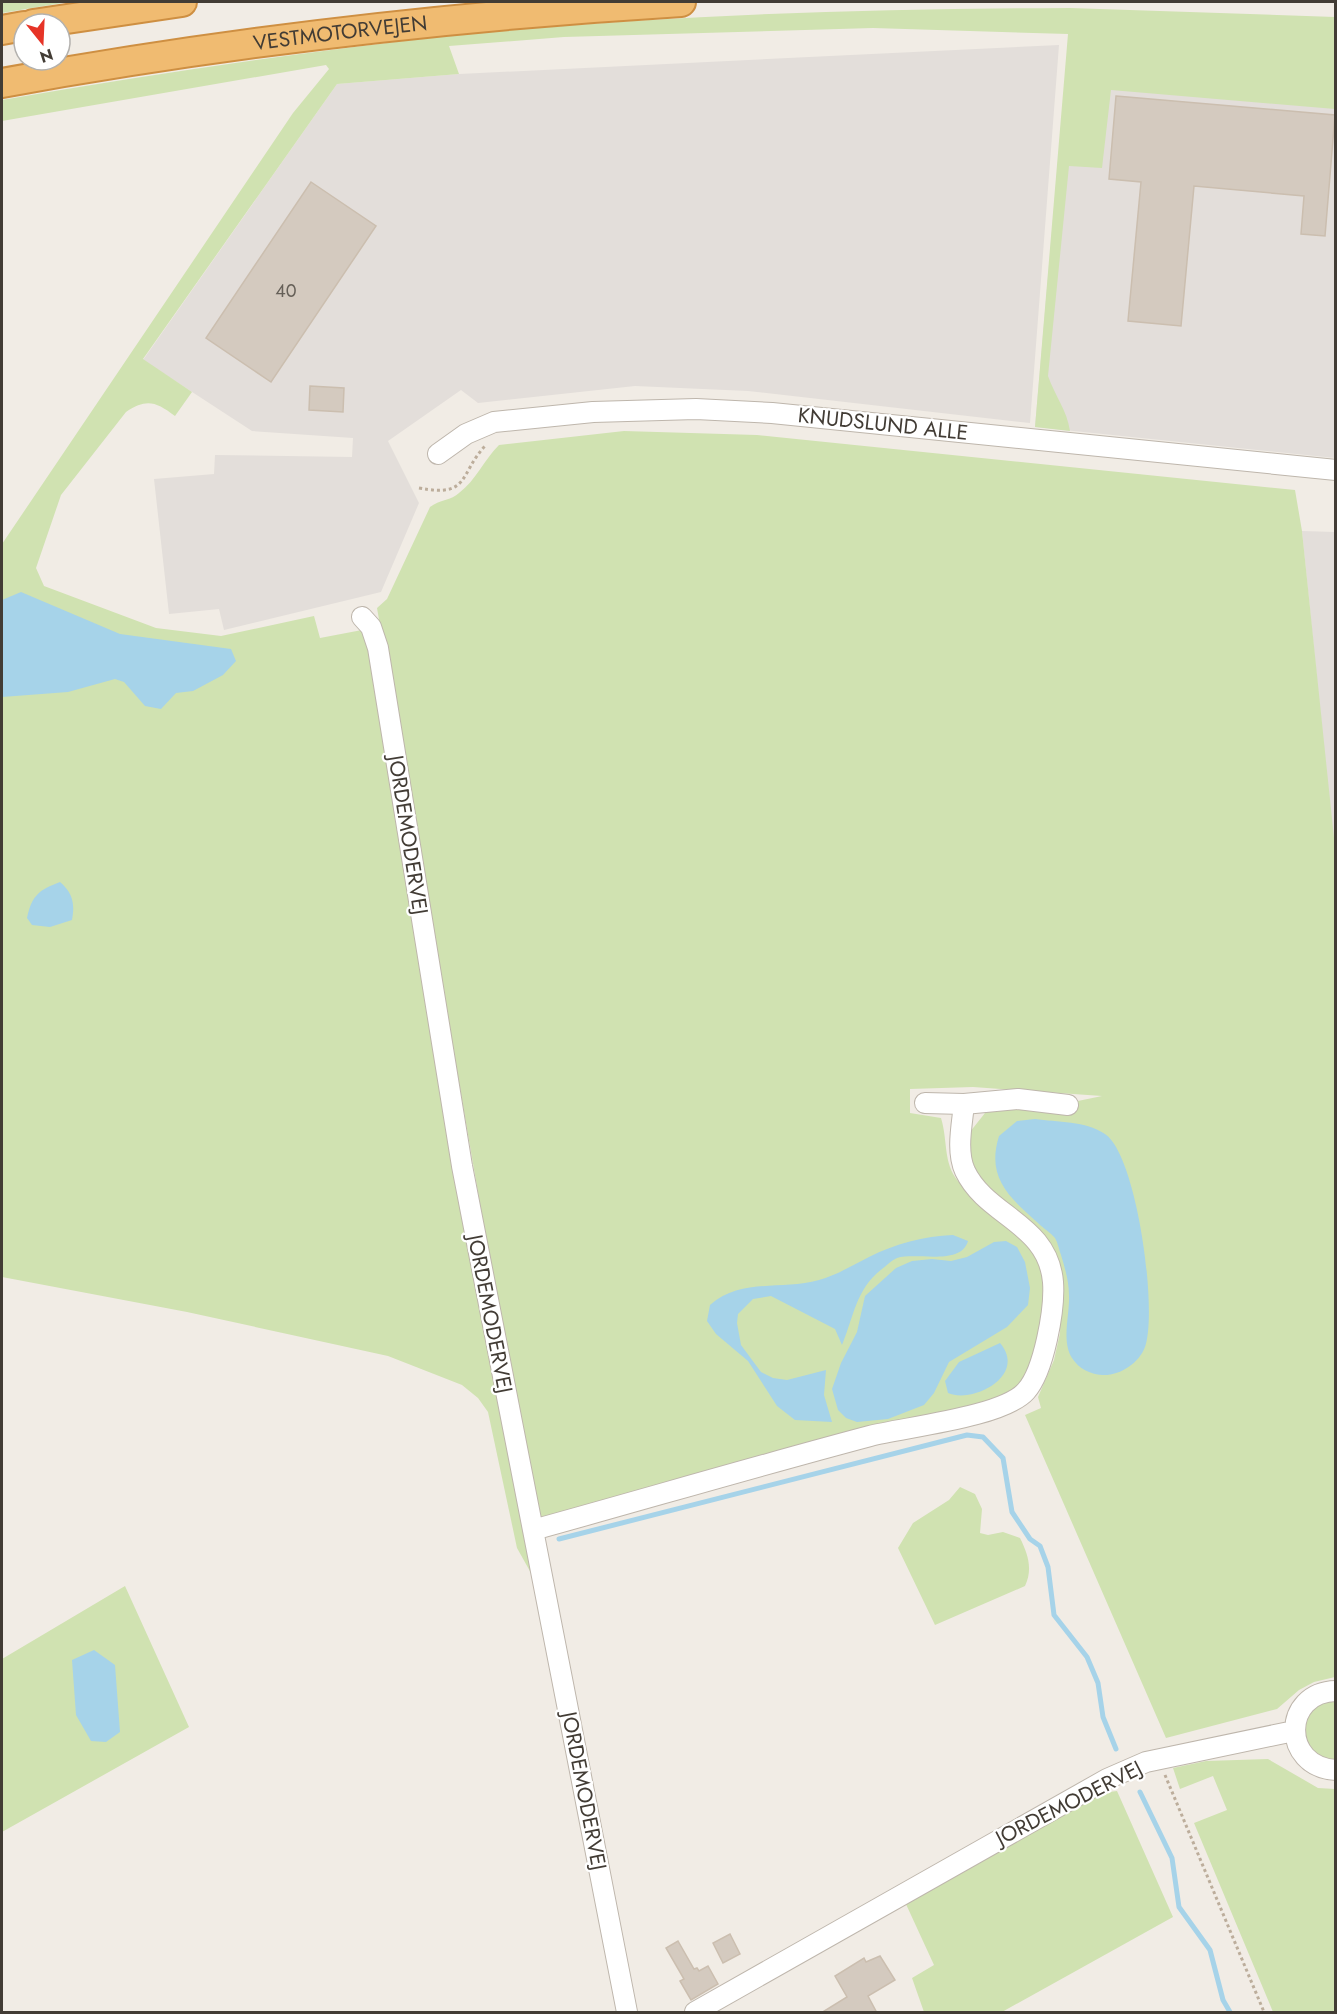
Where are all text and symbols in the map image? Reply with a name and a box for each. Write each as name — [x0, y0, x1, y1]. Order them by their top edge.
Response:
street label: VESTMOTORVEJEN — [251, 8, 429, 58]
north arrow — [12, 12, 72, 72]
text: N — [37, 43, 56, 69]
house number: 40 — [275, 278, 297, 304]
street label: KNUDSLUND ALLE — [796, 400, 970, 448]
street label: JORDEMODERVEJ — [380, 750, 435, 917]
street label: JORDEMODERVEJ — [459, 1229, 520, 1396]
street label: JORDEMODERVEJ — [553, 1706, 614, 1873]
street label: JORDEMODERVEJ — [988, 1753, 1147, 1854]

